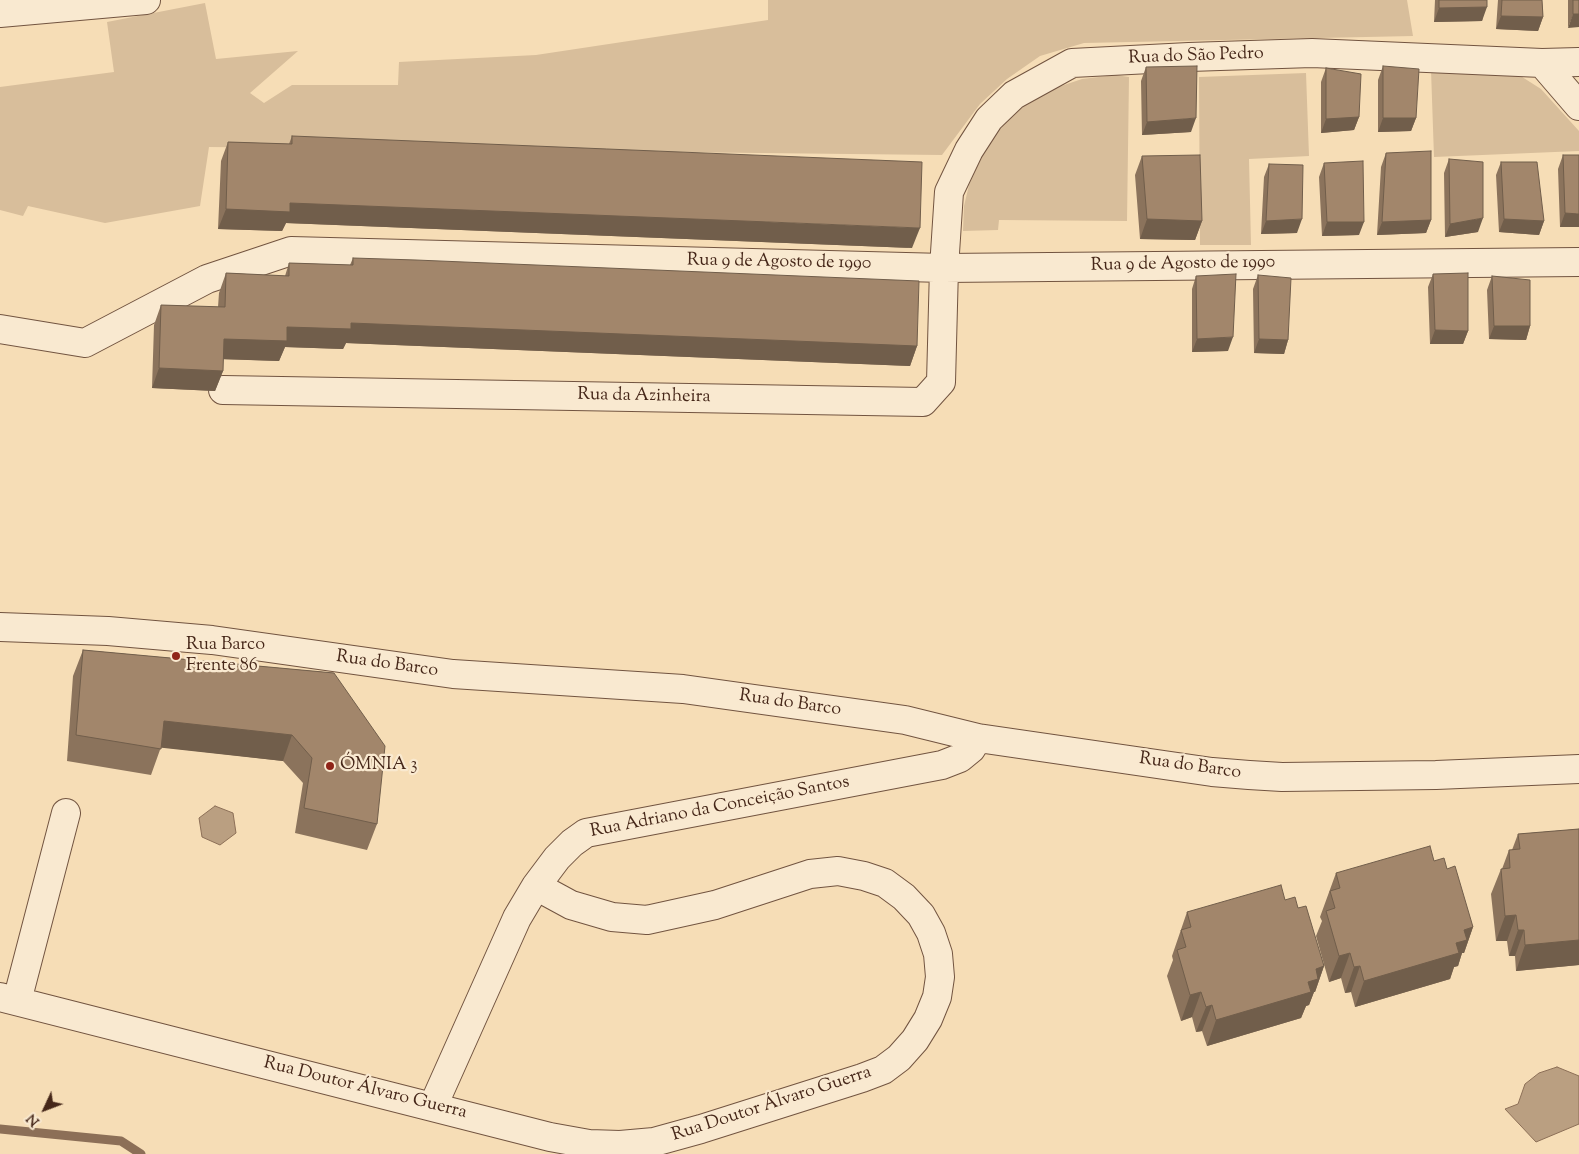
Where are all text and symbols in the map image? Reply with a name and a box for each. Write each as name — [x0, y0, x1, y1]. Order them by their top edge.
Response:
street label: Rua do São Pedro — [1128, 44, 1264, 70]
street label: Rua 9 de Agosto de 1990 — [687, 251, 871, 275]
street label: Rua 9 de Agosto de 1990 — [1091, 253, 1275, 277]
street label: Rua da Azinheira — [577, 385, 711, 409]
place label: Rua Barco Frente 86 — [186, 635, 265, 678]
street label: Rua do Barco — [335, 647, 439, 683]
marker: Rua Barco Frente 86 — [170, 650, 182, 662]
street label: Rua do Barco — [738, 686, 842, 722]
street label: Rua do Barco — [1138, 749, 1242, 785]
place label: ÓMNIA 3 — [340, 755, 418, 777]
marker: ÓMNIA 3 — [324, 760, 336, 772]
street label: Rua Adriano da Conceição Santos — [589, 772, 851, 844]
street label: Rua Doutor Álvaro Guerra — [261, 1053, 469, 1125]
street label: Rua Doutor Álvaro Guerra — [669, 1063, 875, 1147]
north arrow — [20, 1084, 70, 1134]
text: N — [23, 1108, 45, 1130]

